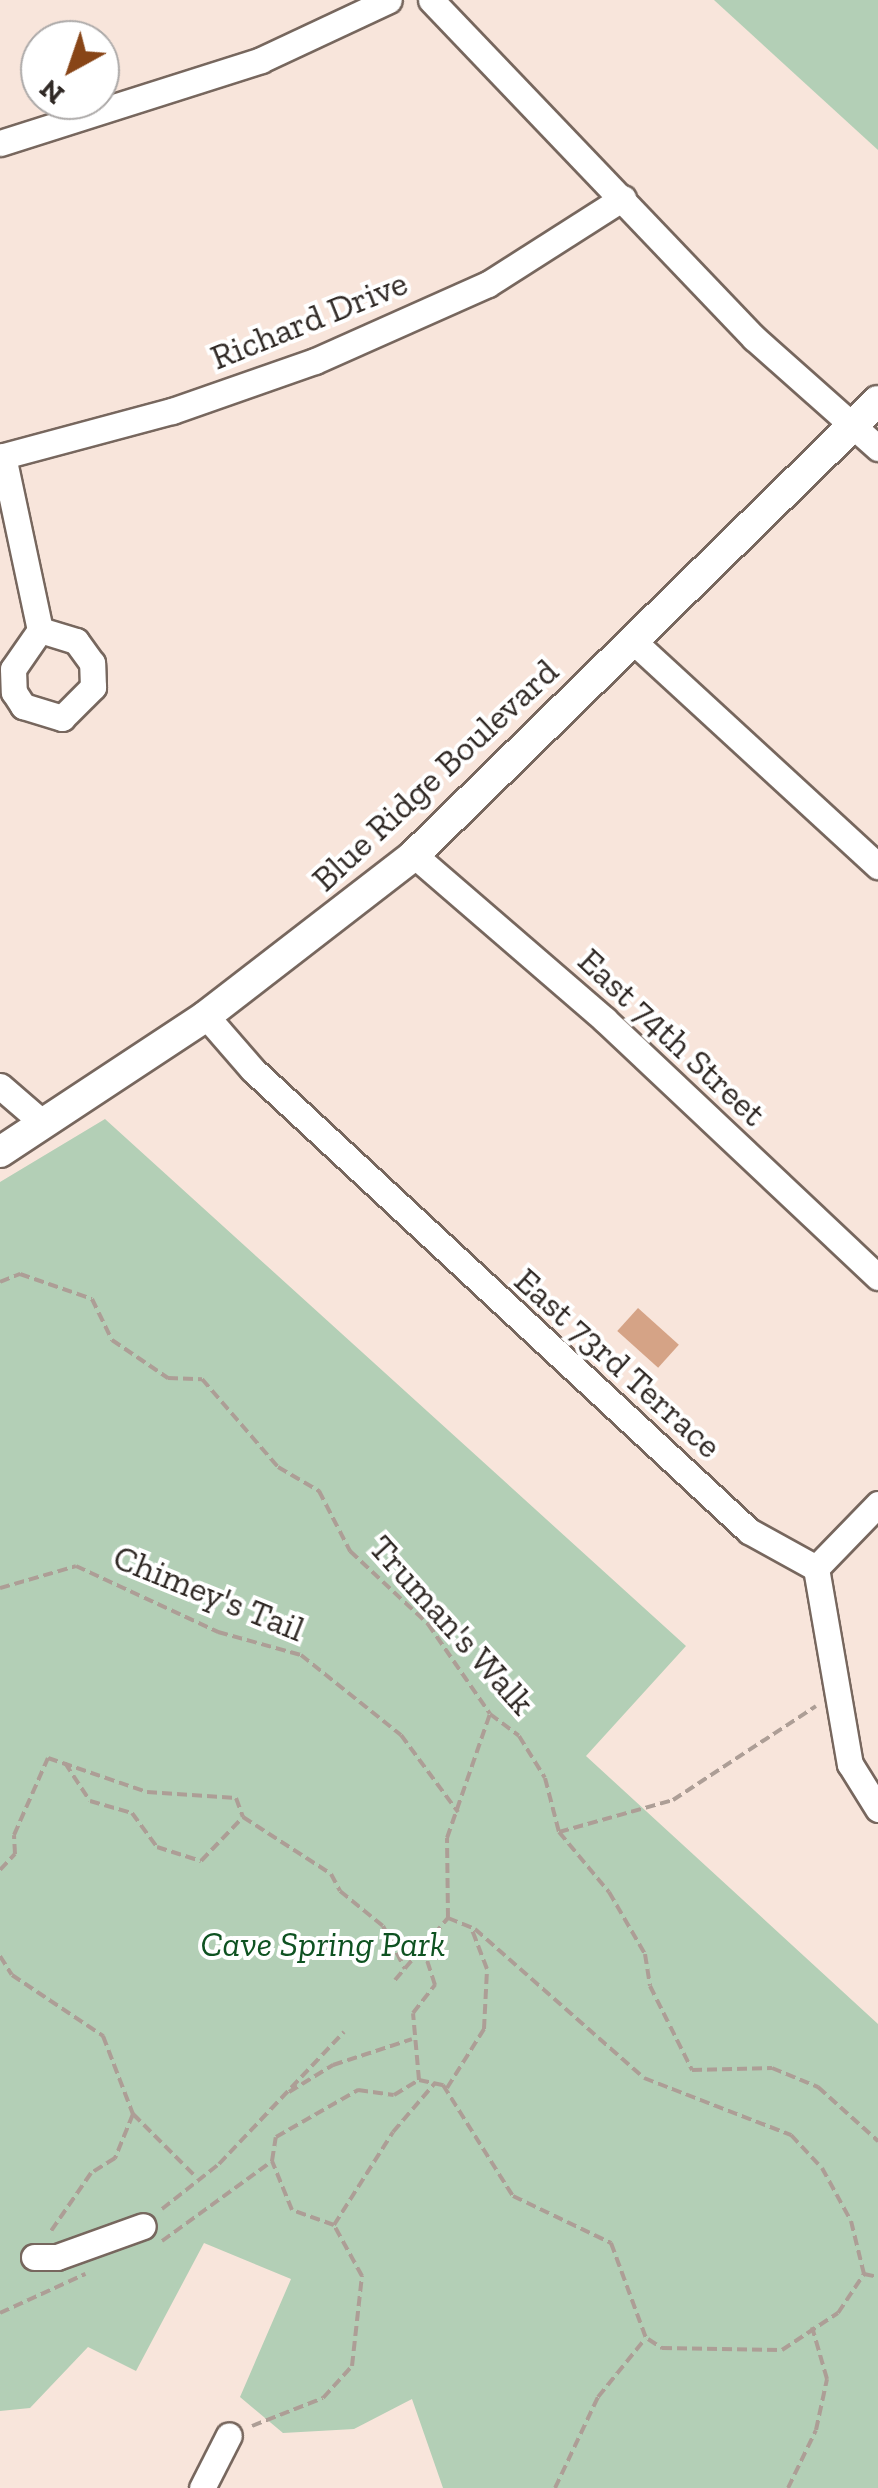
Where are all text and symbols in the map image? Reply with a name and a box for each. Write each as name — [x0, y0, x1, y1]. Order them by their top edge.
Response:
north arrow — [20, 20, 120, 120]
text: N — [33, 72, 70, 111]
street label: Richard Drive — [205, 262, 413, 378]
street label: Blue Ridge Boulevard — [303, 650, 567, 900]
street label: East 74th Street — [570, 939, 774, 1135]
street label: East 73rd Terrace — [506, 1259, 730, 1467]
street label: Truman's Walk — [360, 1526, 544, 1724]
street label: Chimey's Tail — [107, 1536, 311, 1650]
park label: Cave Spring Park — [201, 1923, 445, 1965]

